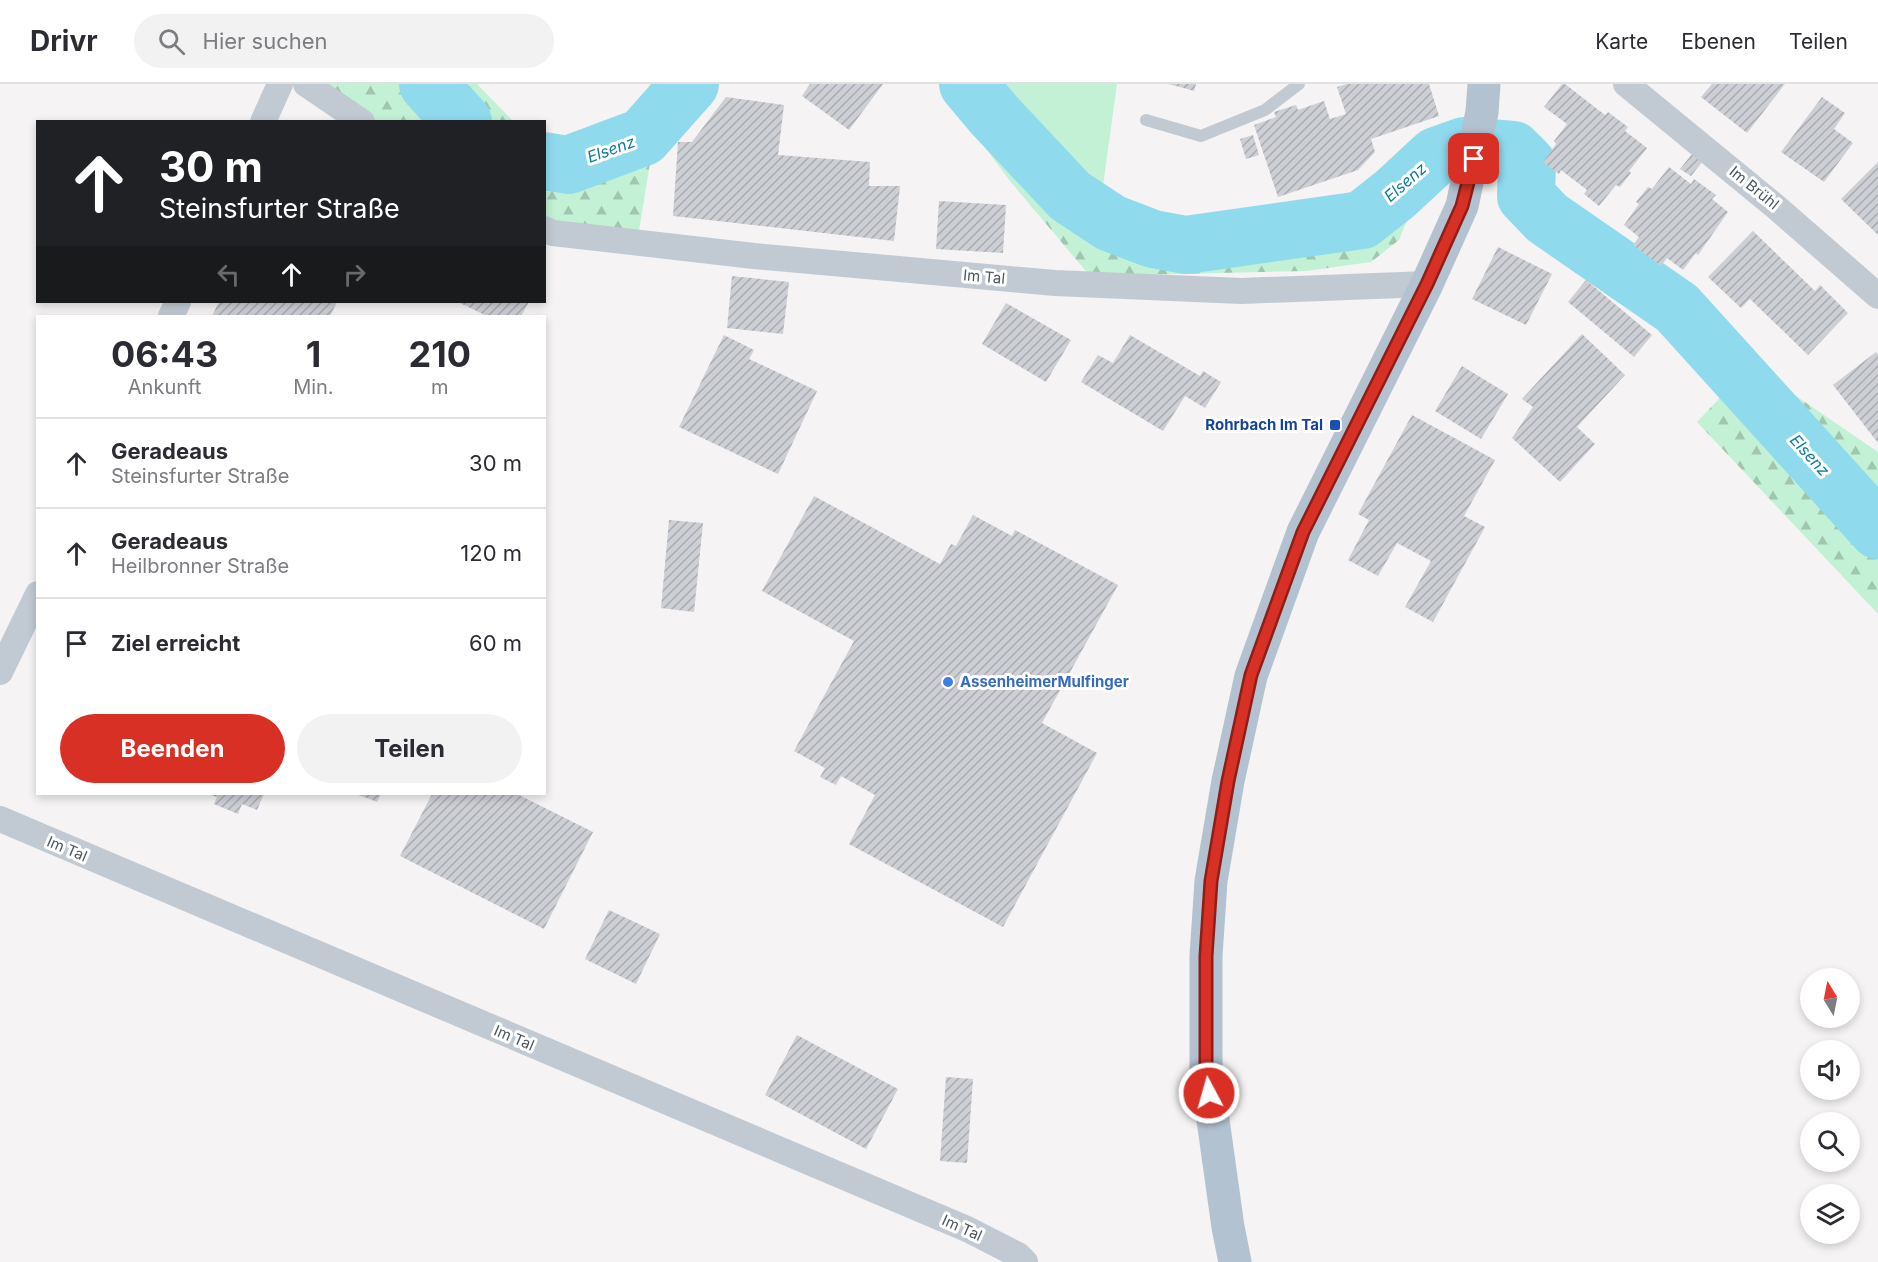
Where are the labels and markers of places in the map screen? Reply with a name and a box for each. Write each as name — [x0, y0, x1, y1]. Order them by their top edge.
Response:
pin — [1448, 133, 1499, 184]
place label: Rohrbach Im Tal — [1205, 415, 1323, 434]
marker: Rohrbach Im Tal — [1328, 418, 1342, 432]
place label: AssenheimerMulfinger — [960, 672, 1129, 691]
marker: AssenheimerMulfinger — [941, 675, 955, 689]

